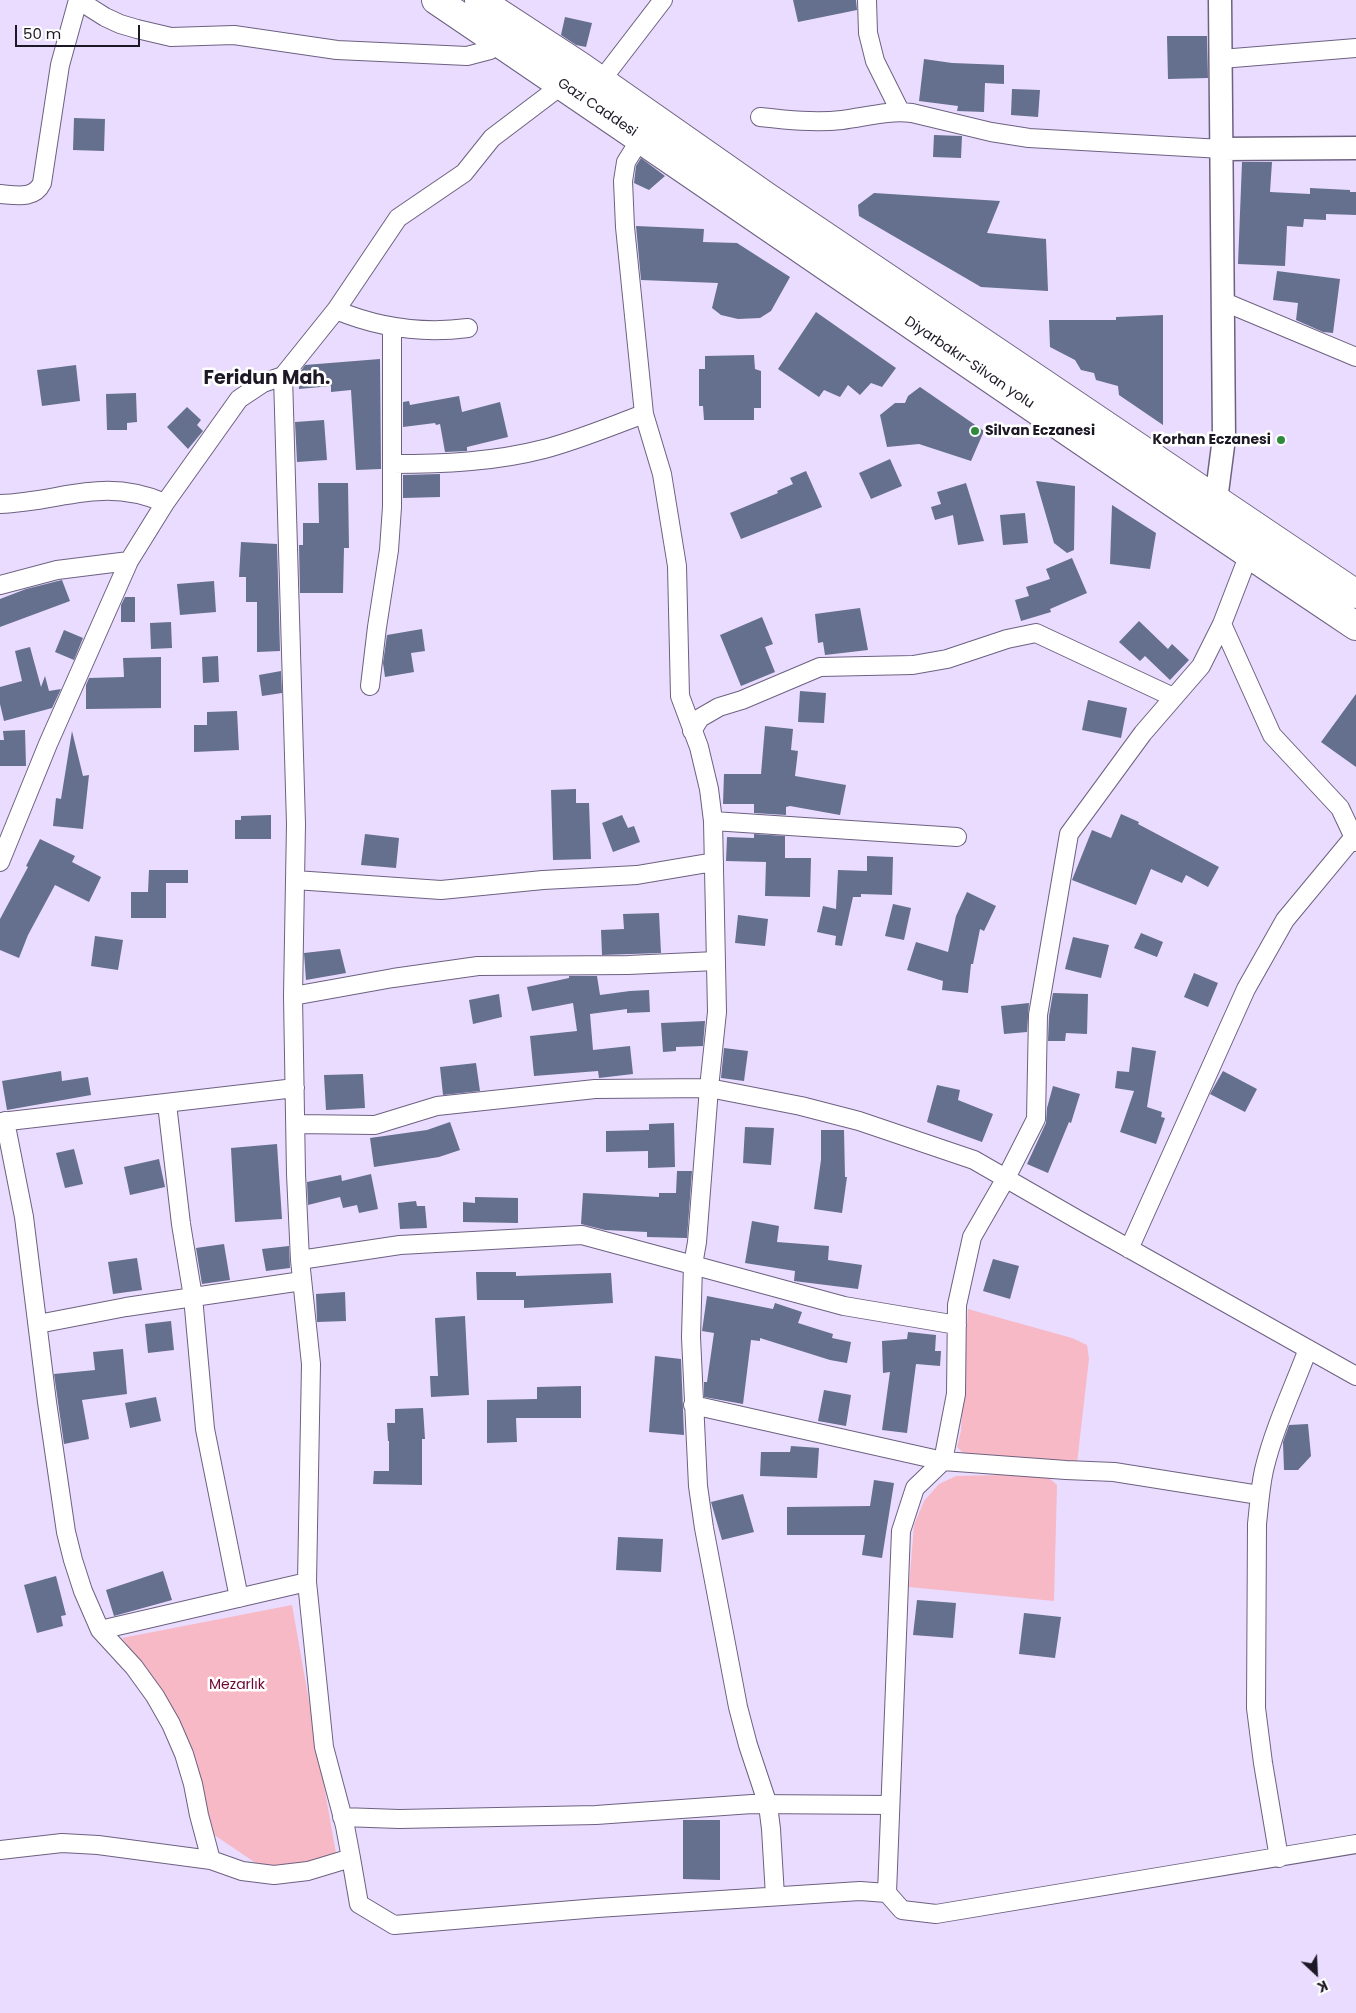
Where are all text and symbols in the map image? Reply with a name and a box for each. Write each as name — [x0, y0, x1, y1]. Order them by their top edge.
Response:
scale bar — [18, 15, 142, 47]
text: 50 m — [23, 23, 61, 44]
street label: Gazi Caddesi — [554, 75, 640, 141]
street label: Diyarbakır-Silvan yolu — [901, 313, 1037, 413]
district label: Feridun Mah. — [204, 368, 330, 390]
place label: Silvan Eczanesi — [985, 423, 1095, 439]
marker: Silvan Eczanesi — [969, 425, 981, 437]
place label: Korhan Eczanesi — [1152, 432, 1271, 448]
marker: Korhan Eczanesi — [1275, 434, 1287, 446]
park label: Mezarlık — [209, 1677, 265, 1693]
north arrow — [1291, 1948, 1341, 1998]
text: K — [1314, 1975, 1331, 1998]

